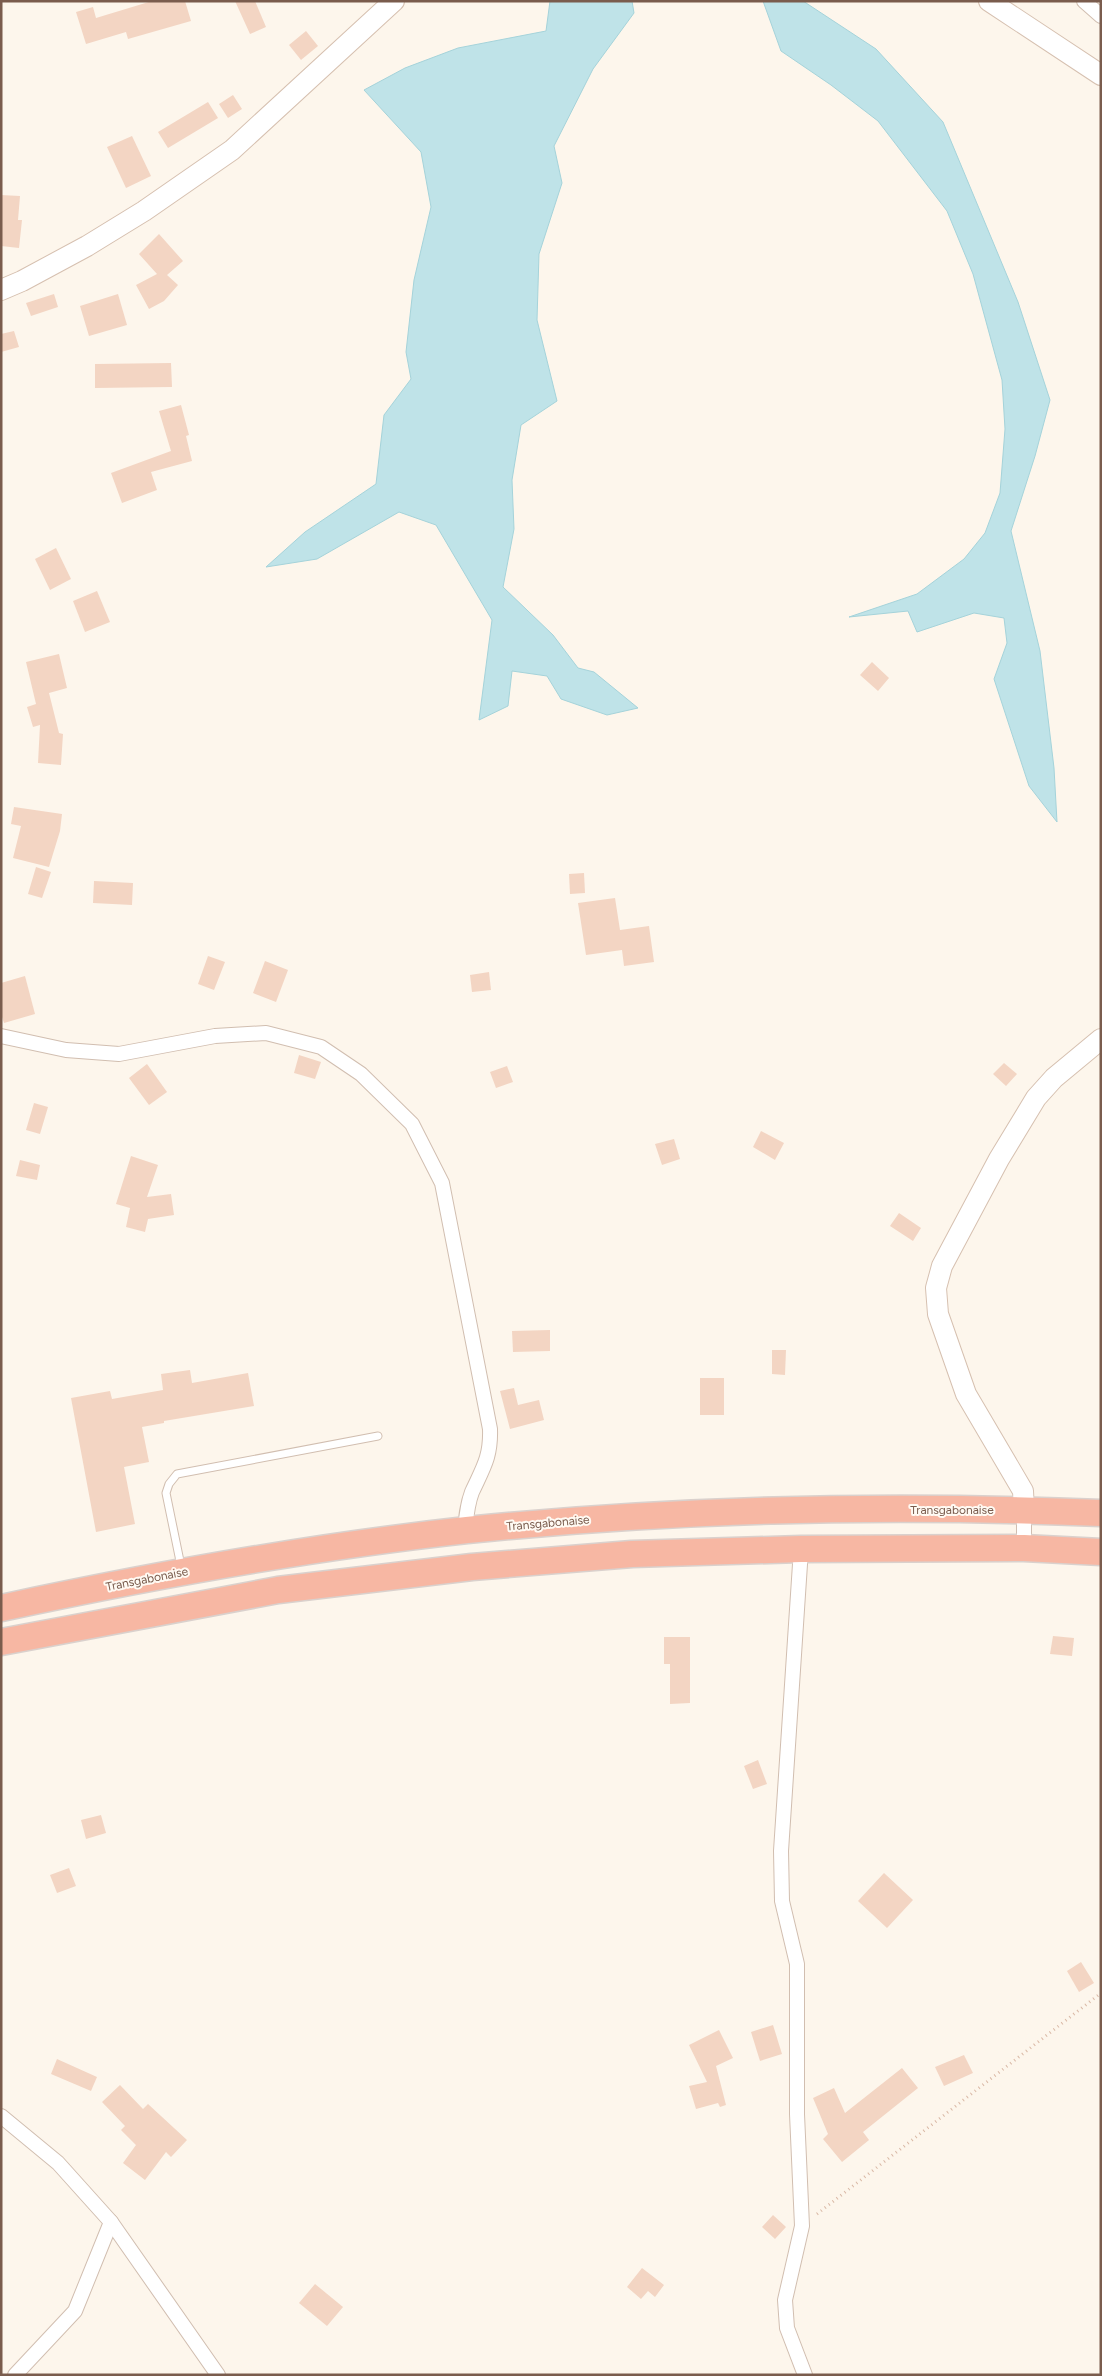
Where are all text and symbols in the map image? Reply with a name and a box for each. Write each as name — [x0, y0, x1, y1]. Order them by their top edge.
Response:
street label: Transgabonaise — [910, 1503, 994, 1517]
street label: Transgabonaise — [506, 1512, 591, 1534]
street label: Transgabonaise — [105, 1564, 190, 1594]

